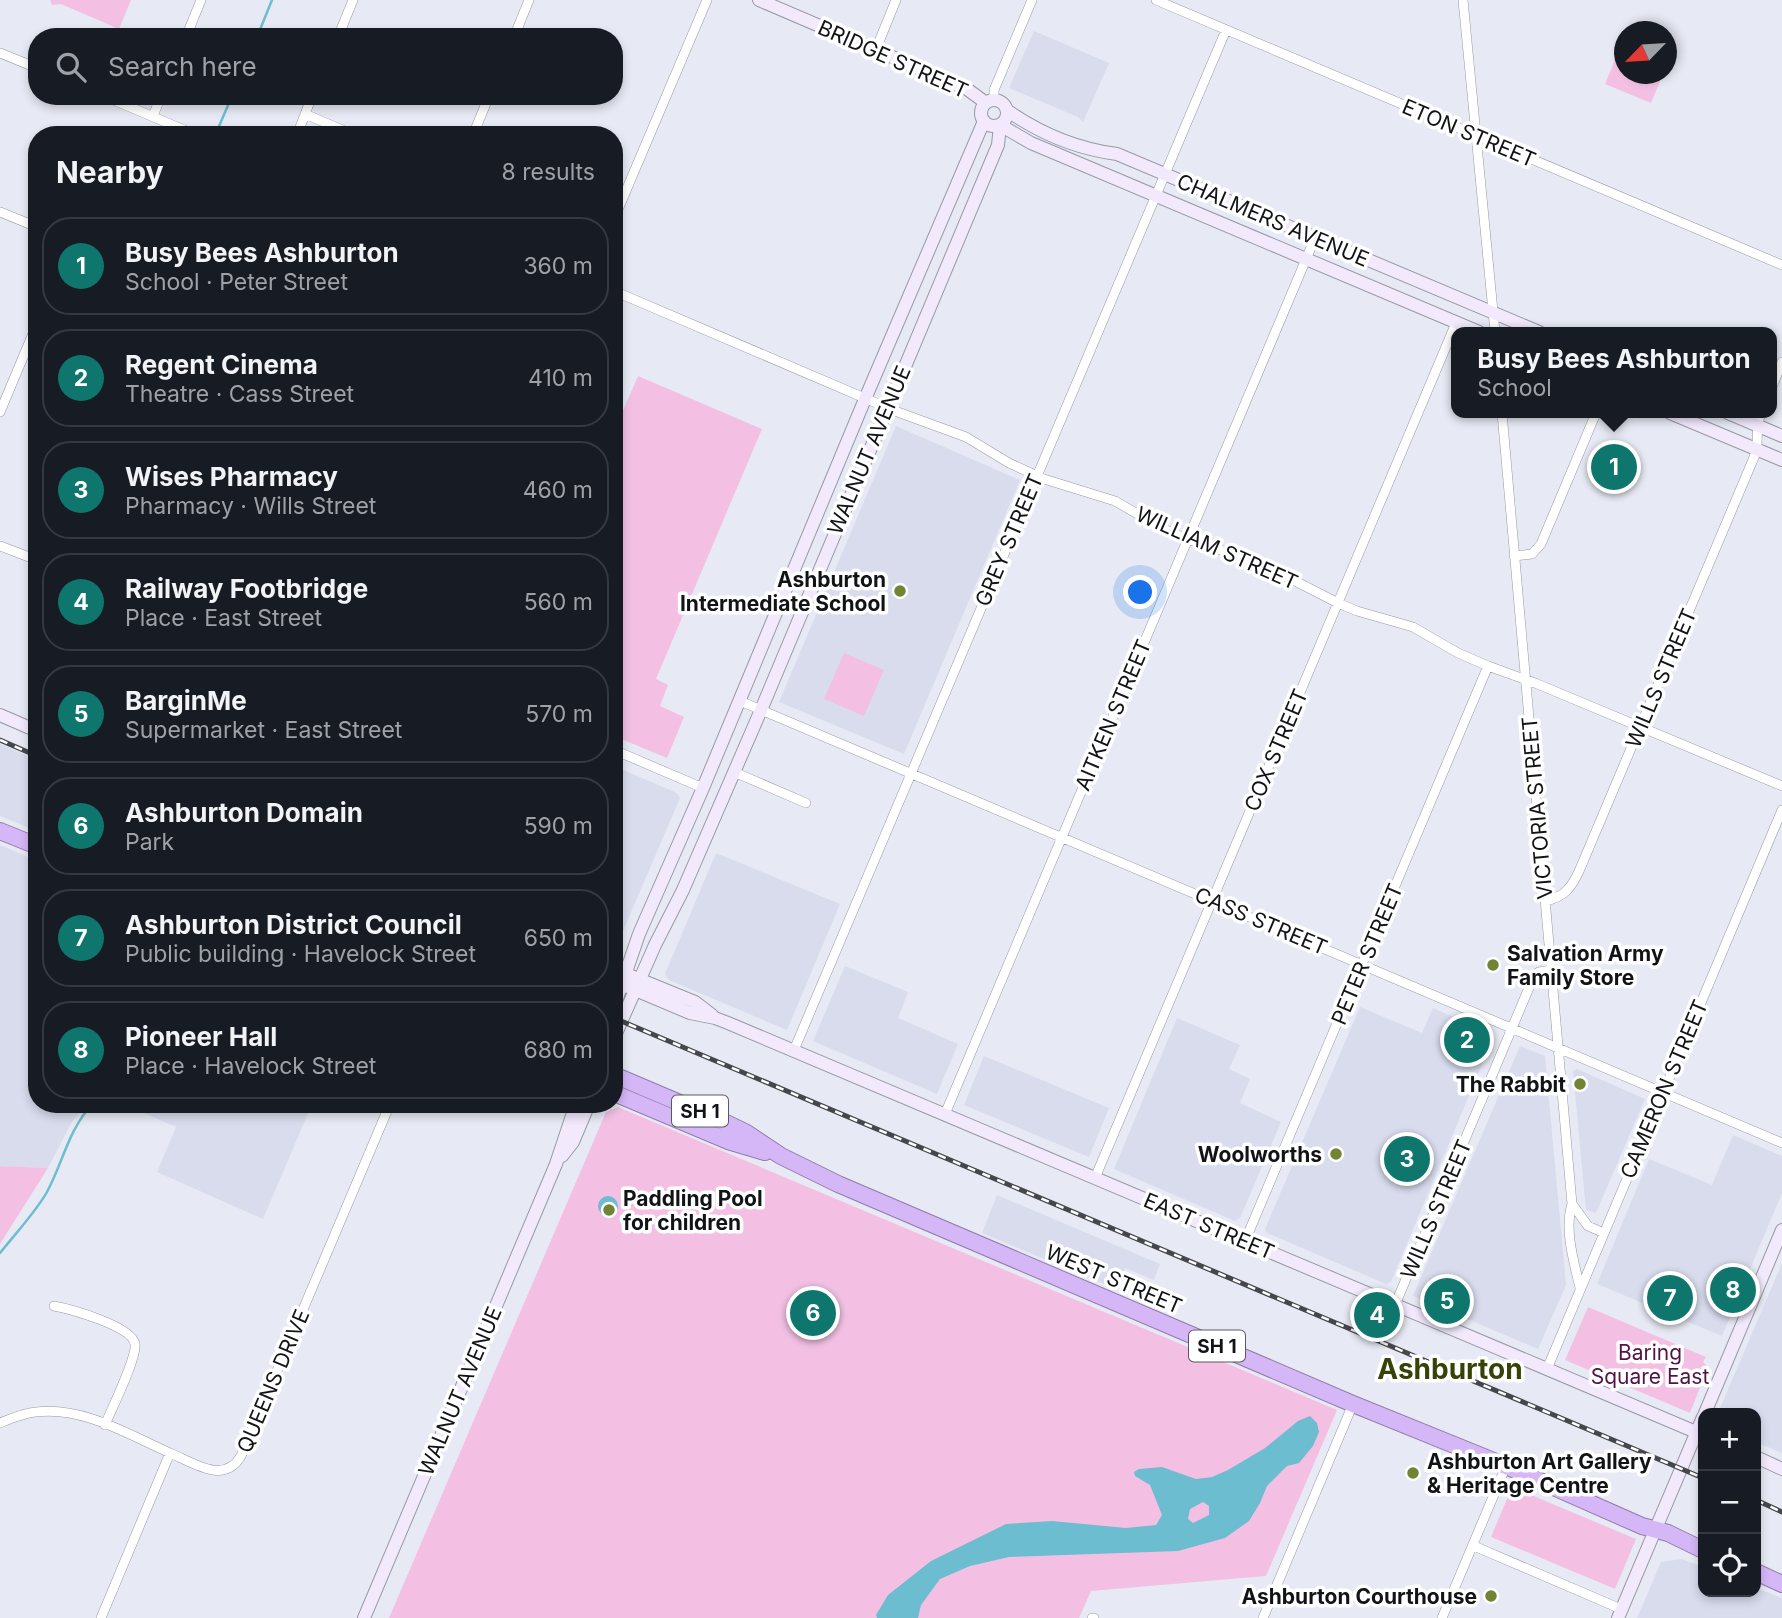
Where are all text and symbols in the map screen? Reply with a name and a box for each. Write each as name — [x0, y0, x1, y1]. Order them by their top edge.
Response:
street label: BRIDGE STREET — [814, 15, 972, 103]
north arrow — [1614, 21, 1677, 84]
search box — [28, 28, 623, 105]
icon: search — [52, 48, 90, 86]
text: Search here — [108, 51, 257, 82]
street label: ETON STREET — [1398, 94, 1540, 172]
text: Nearby — [56, 154, 164, 190]
text: 8 results — [502, 158, 595, 186]
street label: CHALMERS AVENUE — [1173, 168, 1373, 272]
text: Busy Bees Ashburton — [125, 237, 399, 268]
text: 1 — [76, 252, 86, 280]
text: 360 m — [523, 252, 593, 280]
text: School · Peter Street — [125, 268, 348, 296]
popup — [1451, 327, 1777, 418]
text: Busy Bees Ashburton — [1477, 343, 1751, 374]
text: Regent Cinema — [125, 349, 318, 380]
street label: WALNUT AVENUE — [822, 362, 916, 538]
text: 2 — [74, 364, 88, 392]
text: 410 m — [528, 364, 593, 392]
text: School — [1477, 374, 1552, 402]
text: Theatre · Cass Street — [125, 380, 354, 408]
pin: 1 — [1591, 441, 1637, 493]
text: Wises Pharmacy — [125, 461, 338, 492]
street label: GREY STREET — [970, 470, 1048, 610]
text: 3 — [74, 476, 88, 504]
text: 460 m — [523, 476, 593, 504]
text: Pharmacy · Wills Street — [125, 492, 376, 520]
street label: WILLIAM STREET — [1132, 501, 1302, 595]
place label: Ashburton Intermediate School — [680, 567, 886, 616]
text: Railway Footbridge — [125, 573, 368, 604]
your location — [1123, 575, 1157, 609]
marker: Ashburton Intermediate School — [892, 583, 908, 599]
text: 4 — [73, 588, 89, 616]
text: 560 m — [524, 588, 593, 616]
text: Place · East Street — [125, 604, 322, 632]
street label: WILLS STREET — [1620, 605, 1702, 751]
street label: AITKEN STREET — [1070, 636, 1156, 794]
text: BarginMe — [125, 685, 247, 716]
street label: COX STREET — [1239, 685, 1313, 815]
text: 5 — [74, 700, 88, 728]
text: 570 m — [525, 700, 593, 728]
text: Supermarket · East Street — [125, 716, 402, 744]
street label: VICTORIA STREET — [1517, 716, 1557, 900]
text: Ashburton Domain — [125, 797, 363, 828]
text: 6 — [74, 812, 88, 840]
text: 590 m — [524, 812, 593, 840]
text: Park — [125, 828, 174, 856]
street label: PETER STREET — [1326, 880, 1408, 1028]
street label: CASS STREET — [1191, 882, 1331, 960]
text: Ashburton District Council — [125, 909, 462, 940]
text: 7 — [74, 924, 88, 952]
text: 650 m — [524, 924, 593, 952]
text: Public building · Havelock Street — [125, 940, 476, 968]
place label: Salvation Army Family Store — [1507, 941, 1664, 990]
marker: Salvation Army Family Store — [1485, 957, 1501, 973]
street label: CAMERON STREET — [1615, 996, 1713, 1182]
pin: 2 — [1444, 1014, 1490, 1066]
text: Pioneer Hall — [125, 1021, 277, 1052]
text: 8 — [74, 1036, 88, 1064]
text: 680 m — [523, 1036, 593, 1064]
text: Place · Havelock Street — [125, 1052, 376, 1080]
place label: The Rabbit — [1456, 1072, 1566, 1097]
marker: The Rabbit — [1572, 1076, 1588, 1092]
road number: SH 1 — [672, 1096, 728, 1126]
pin: 3 — [1384, 1133, 1430, 1185]
street label: WILLS STREET — [1395, 1136, 1477, 1282]
place label: Woolworths — [1198, 1142, 1322, 1167]
marker: Woolworths — [1328, 1146, 1344, 1162]
place label: Paddling Pool for children — [623, 1186, 763, 1235]
street label: EAST STREET — [1140, 1187, 1278, 1265]
marker: Paddling Pool for children — [601, 1202, 617, 1218]
street label: WEST STREET — [1042, 1239, 1186, 1319]
pin: 8 — [1710, 1264, 1756, 1316]
pin: 7 — [1647, 1272, 1693, 1324]
pin: 5 — [1424, 1275, 1470, 1327]
pin: 6 — [790, 1287, 836, 1339]
pin: 4 — [1354, 1289, 1400, 1341]
street label: WALNUT AVENUE — [413, 1303, 507, 1479]
street label: QUEENS DRIVE — [231, 1305, 315, 1457]
road number: SH 1 — [1189, 1330, 1245, 1362]
park label: Baring Square East — [1591, 1340, 1709, 1389]
district label: Ashburton — [1377, 1352, 1523, 1386]
map controls — [1698, 1408, 1761, 1597]
button: + — [1698, 1408, 1761, 1471]
place label: Ashburton Art Gallery & Heritage Centre — [1427, 1449, 1652, 1498]
marker: Ashburton Art Gallery & Heritage Centre — [1405, 1465, 1421, 1481]
button: − — [1698, 1471, 1761, 1534]
button: locate — [1698, 1534, 1761, 1597]
place label: Ashburton Courthouse — [1242, 1584, 1477, 1609]
marker: Ashburton Courthouse — [1483, 1588, 1499, 1604]

